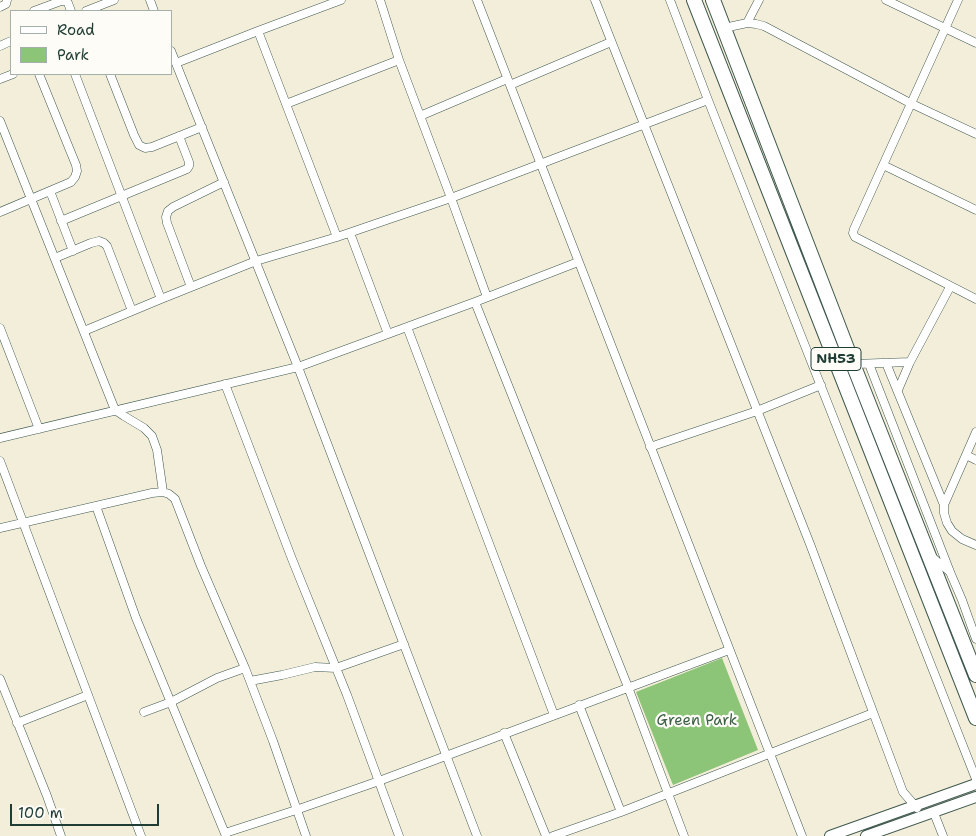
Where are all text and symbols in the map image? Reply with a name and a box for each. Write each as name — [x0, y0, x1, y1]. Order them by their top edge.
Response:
legend — [10, 10, 172, 75]
text: Road — [57, 20, 95, 40]
text: Park — [57, 45, 89, 65]
road number: NH53 — [811, 348, 861, 370]
park label: Green Park — [657, 712, 737, 730]
scale bar — [12, 794, 161, 826]
text: 100 m — [18, 803, 63, 823]

